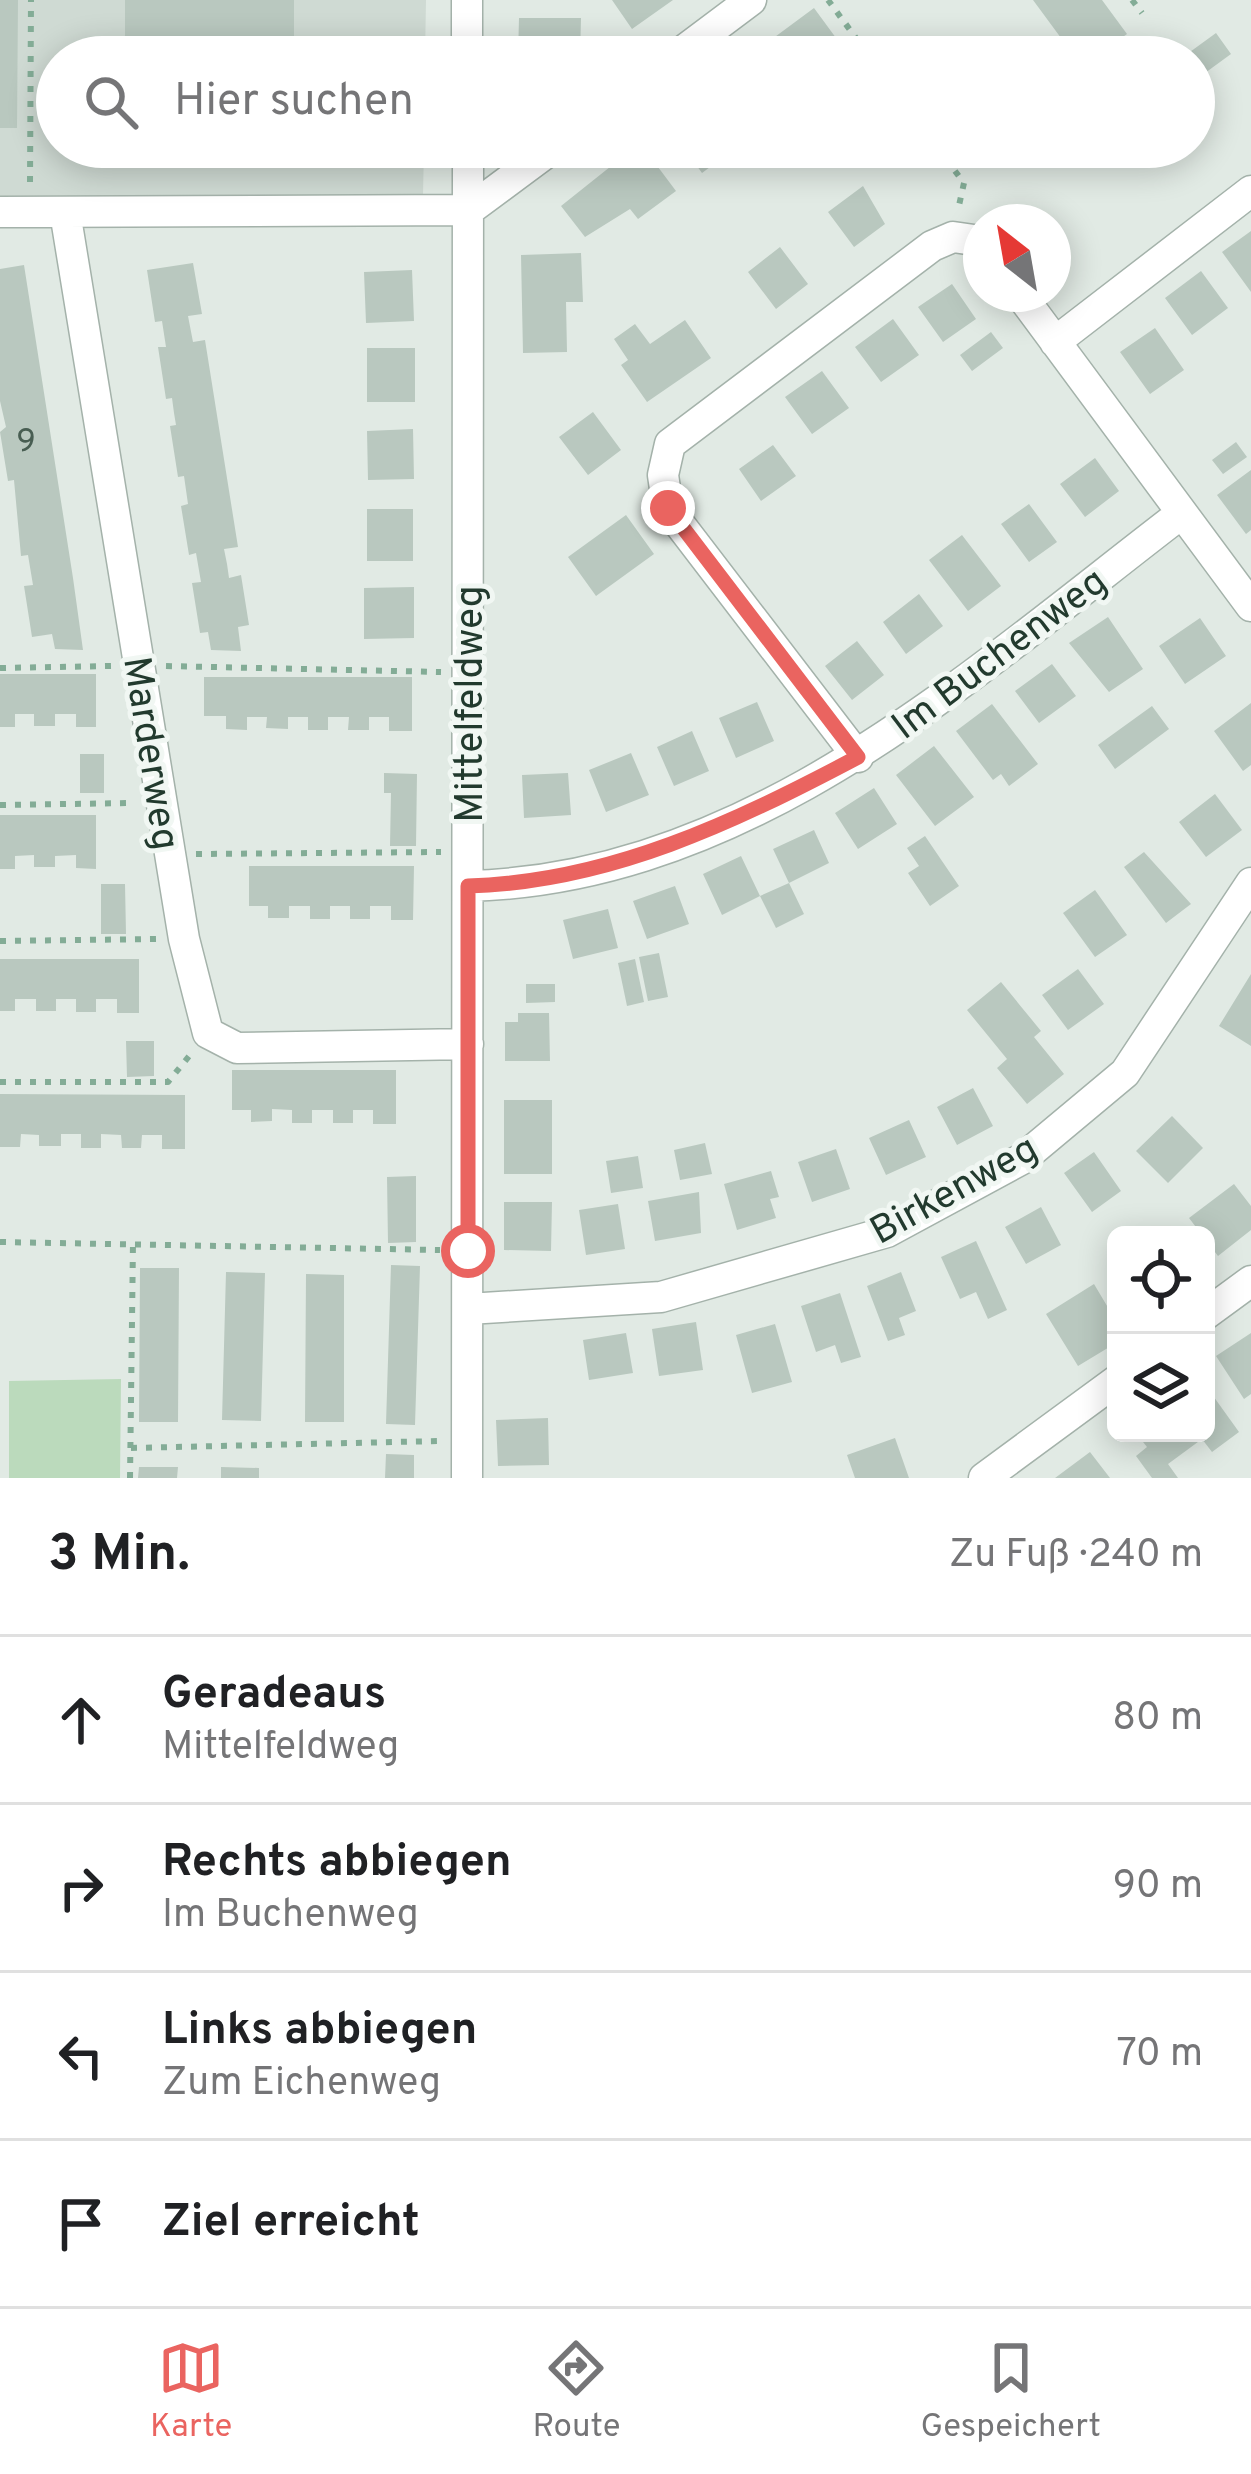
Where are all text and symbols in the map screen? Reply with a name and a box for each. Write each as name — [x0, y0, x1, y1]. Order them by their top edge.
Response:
search box — [36, 36, 1215, 168]
icon: search — [78, 69, 144, 135]
text: Hier suchen — [174, 74, 414, 131]
north arrow — [963, 204, 1071, 312]
house number: 9 — [16, 422, 36, 464]
route end — [641, 481, 695, 535]
street label: Im Buchenweg — [883, 559, 1118, 752]
street label: Mittelfeldweg — [448, 585, 497, 823]
street label: Marderweg — [109, 654, 188, 854]
street label: Birkenweg — [863, 1126, 1048, 1258]
route start — [441, 1224, 495, 1278]
map controls — [1107, 1226, 1215, 1442]
button: locate — [1107, 1226, 1215, 1334]
button: layers — [1107, 1334, 1215, 1442]
text: 3 Min. — [48, 1524, 190, 1589]
text: Zu Fuß · 240 m — [949, 1532, 1203, 1581]
text: Geradeaus — [162, 1667, 386, 1724]
icon: ahead — [48, 1687, 114, 1753]
text: 80 m — [1112, 1695, 1203, 1744]
text: Mittelfeldweg — [162, 1724, 399, 1773]
text: Rechts abbiegen — [162, 1835, 512, 1892]
icon: right — [48, 1855, 114, 1921]
text: 90 m — [1113, 1863, 1203, 1912]
text: Im Buchenweg — [162, 1892, 419, 1941]
text: Links abbiegen — [162, 2003, 477, 2060]
icon: left — [48, 2023, 114, 2089]
text: 70 m — [1117, 2031, 1203, 2080]
text: Zum Eichenweg — [162, 2060, 441, 2109]
icon: arrive — [48, 2191, 114, 2257]
text: Ziel erreicht — [162, 2195, 420, 2252]
tab: Karte — [150, 2335, 232, 2449]
tab: Route — [532, 2335, 620, 2449]
tab: Gespeichert — [921, 2335, 1101, 2449]

